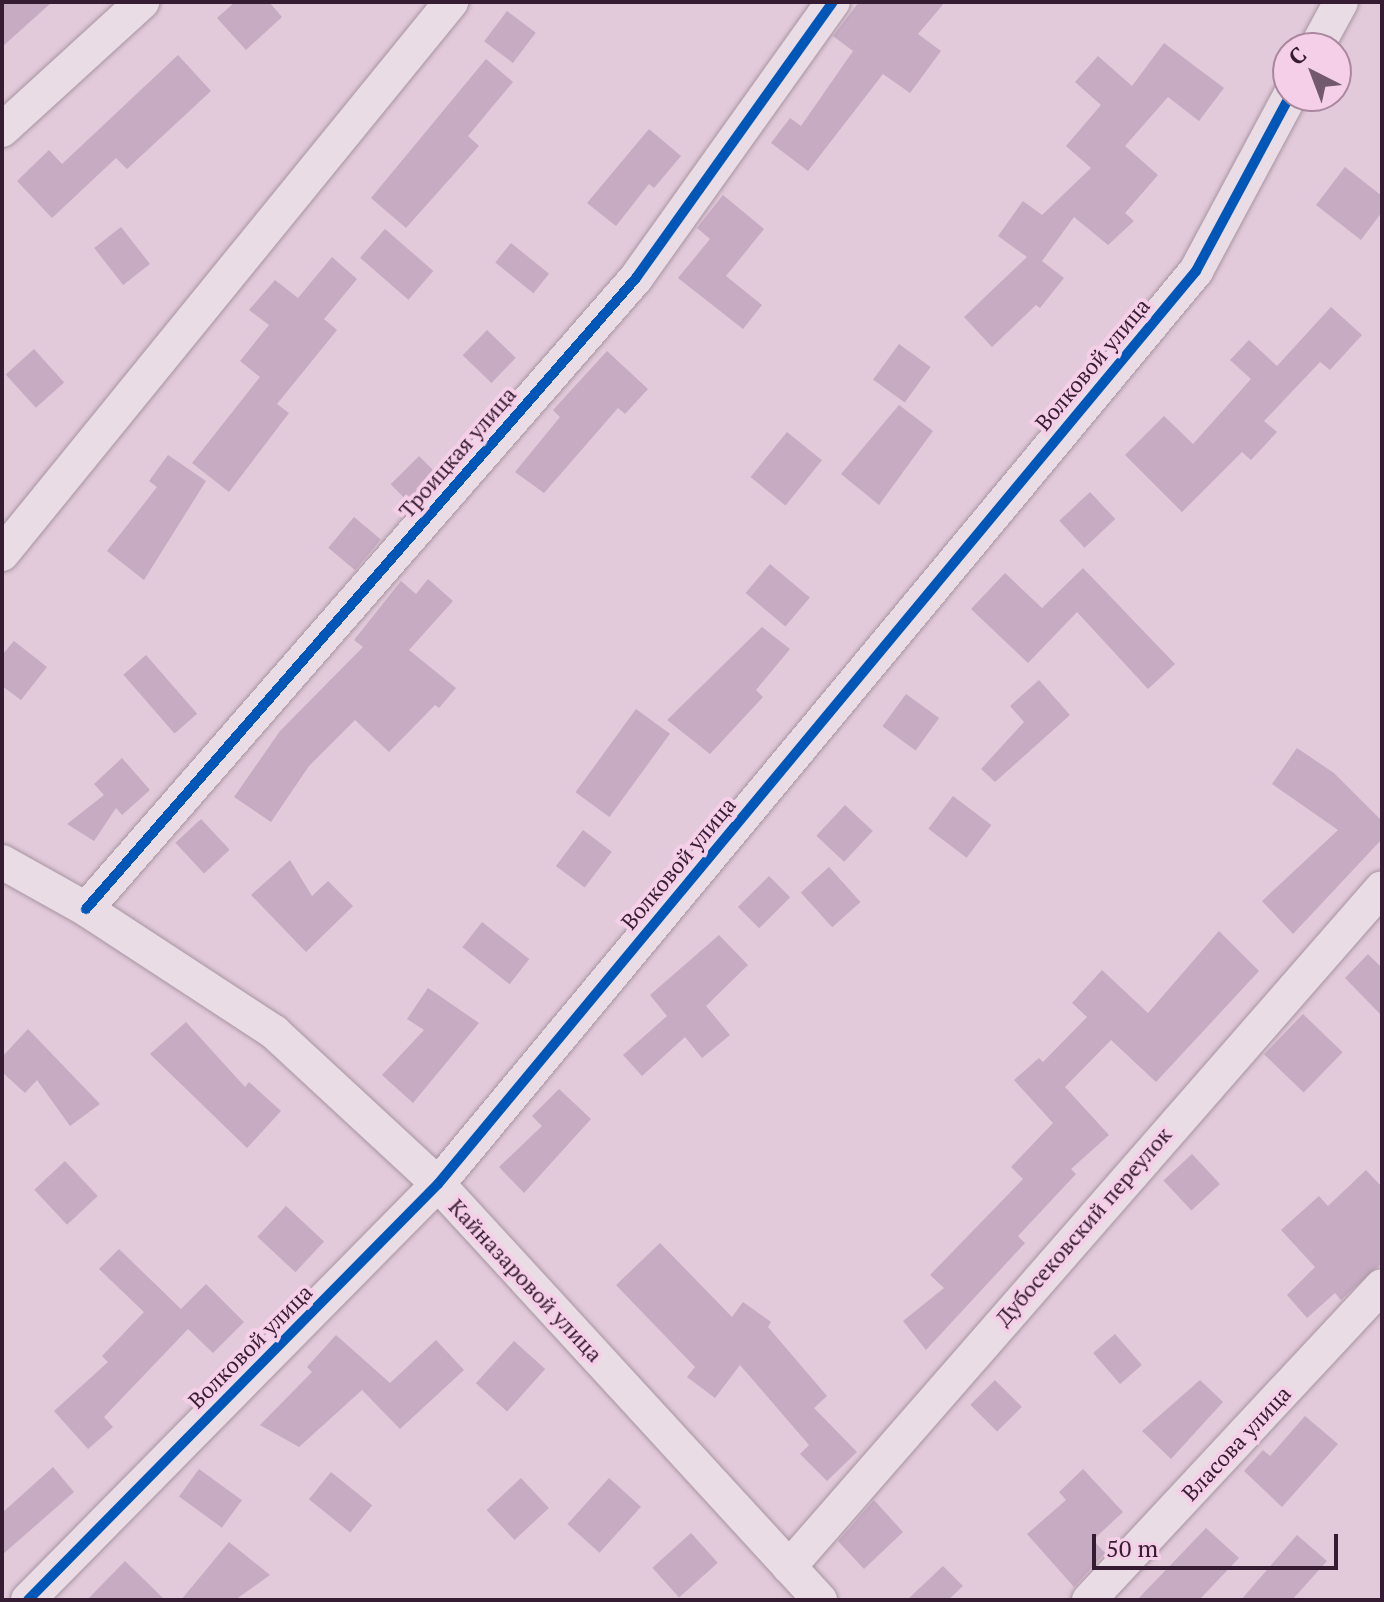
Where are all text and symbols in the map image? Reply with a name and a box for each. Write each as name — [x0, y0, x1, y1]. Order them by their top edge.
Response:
north arrow — [1272, 32, 1352, 112]
text: С — [1282, 40, 1312, 71]
street label: Волковой улица — [1029, 293, 1155, 435]
street label: Троицкая улица — [393, 381, 521, 523]
street label: Волковой улица — [615, 792, 741, 934]
street label: Дубосековский переулок — [989, 1121, 1177, 1331]
street label: Кайназаровой улица — [444, 1193, 608, 1367]
street label: Волковой улица — [183, 1279, 317, 1413]
street label: Власова улица — [1176, 1380, 1296, 1506]
scale bar — [1096, 1518, 1342, 1568]
text: 50 m — [1106, 1532, 1158, 1564]

